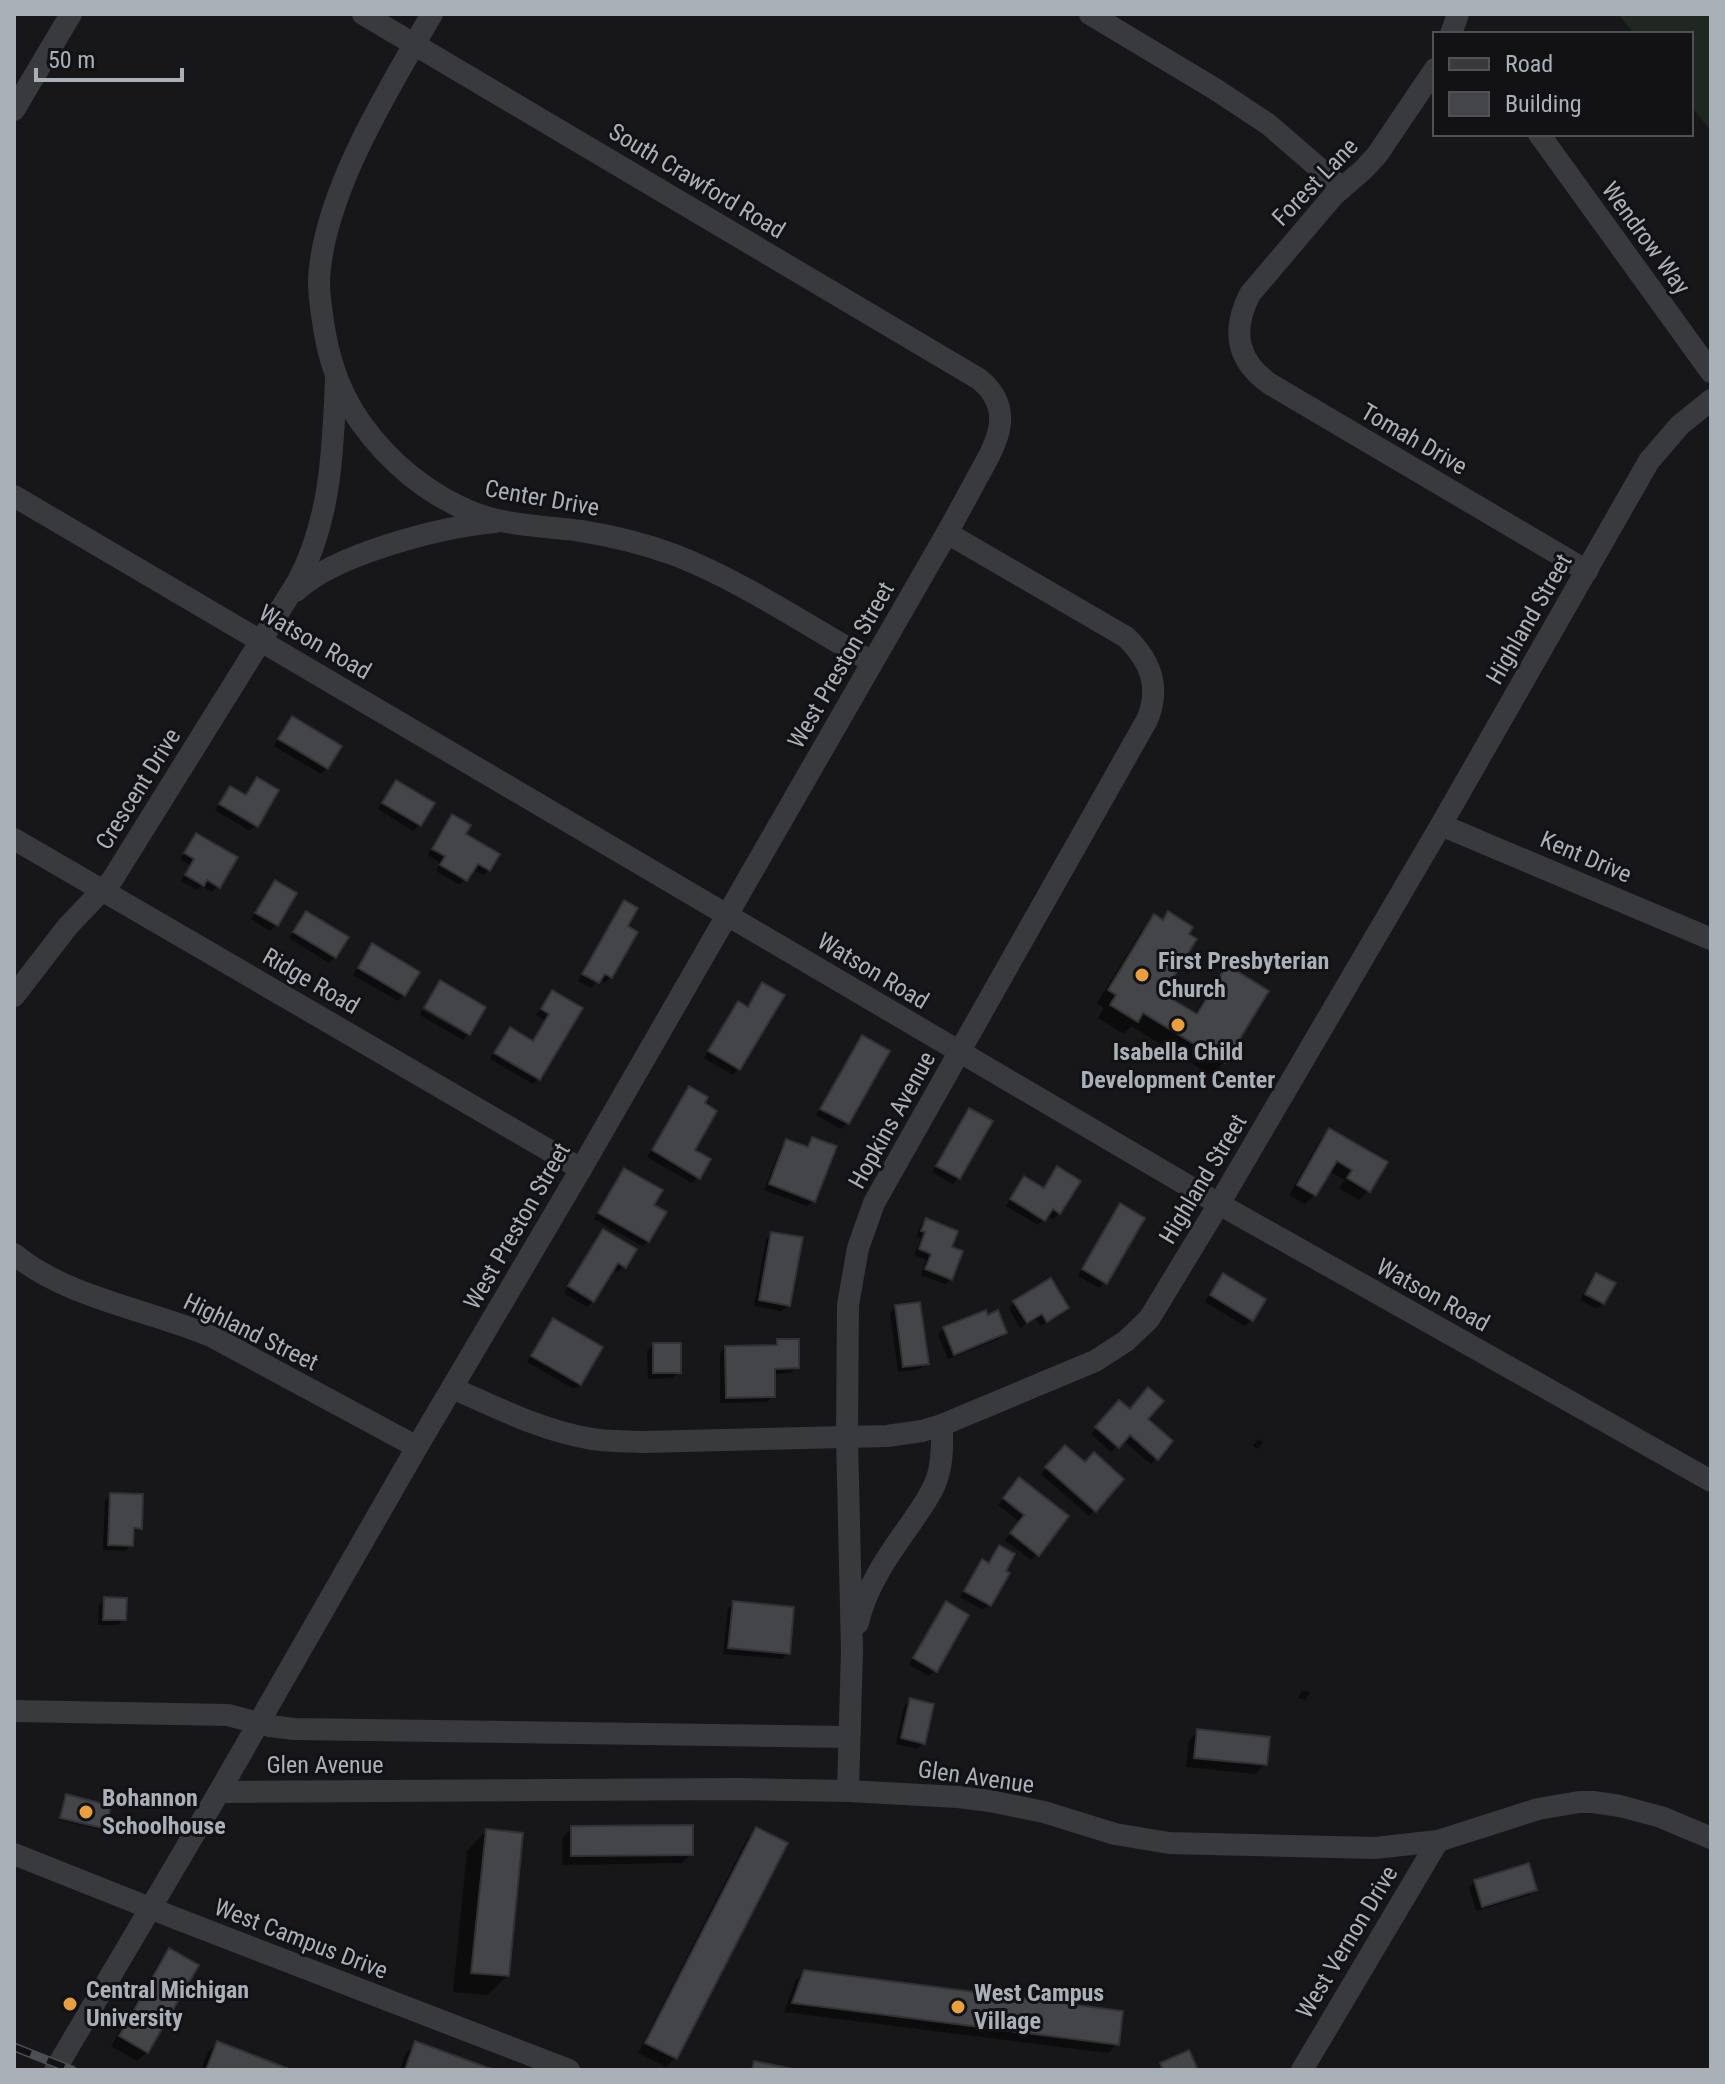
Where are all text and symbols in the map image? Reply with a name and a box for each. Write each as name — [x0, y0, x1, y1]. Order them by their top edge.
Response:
scale bar — [36, 32, 182, 82]
legend — [1433, 32, 1693, 136]
text: 50 m — [48, 46, 95, 74]
text: Road — [1505, 50, 1553, 78]
text: Building — [1505, 90, 1582, 118]
street label: South Crawford Road — [604, 117, 790, 245]
street label: Forest Lane — [1266, 132, 1364, 232]
street label: Wendrow Way — [1596, 176, 1696, 300]
street label: Tomah Drive — [1356, 397, 1472, 481]
street label: Center Drive — [483, 474, 601, 522]
street label: Highland Street — [1480, 549, 1578, 689]
street label: West Preston Street — [782, 577, 900, 753]
street label: Watson Road — [254, 599, 376, 685]
street label: Crescent Drive — [90, 723, 186, 855]
street label: Kent Drive — [1536, 825, 1636, 889]
street label: Watson Road — [812, 927, 934, 1015]
street label: Ridge Road — [258, 942, 364, 1020]
place label: First Presbyterian Church — [1158, 947, 1329, 1003]
marker: First Presbyterian Church — [1133, 966, 1151, 984]
marker: Isabella Child Development Center — [1169, 1016, 1187, 1034]
place label: Isabella Child Development Center — [1081, 1038, 1275, 1094]
street label: Hopkins Avenue — [843, 1047, 941, 1193]
street label: Highland Street — [1153, 1109, 1253, 1249]
street label: West Preston Street — [458, 1138, 576, 1314]
street label: Watson Road — [1372, 1253, 1494, 1337]
street label: Highland Street — [179, 1287, 323, 1377]
street label: Glen Avenue — [266, 1751, 384, 1779]
street label: Glen Avenue — [916, 1755, 1036, 1799]
place label: Bohannon Schoolhouse — [102, 1784, 226, 1840]
marker: Bohannon Schoolhouse — [77, 1803, 95, 1821]
street label: West Vernon Drive — [1290, 1861, 1404, 2023]
street label: West Campus Drive — [210, 1893, 392, 1985]
place label: Central Michigan University — [86, 1976, 249, 2032]
place label: West Campus Village — [974, 1979, 1104, 2035]
marker: Central Michigan University — [61, 1995, 79, 2013]
marker: West Campus Village — [949, 1998, 967, 2016]

